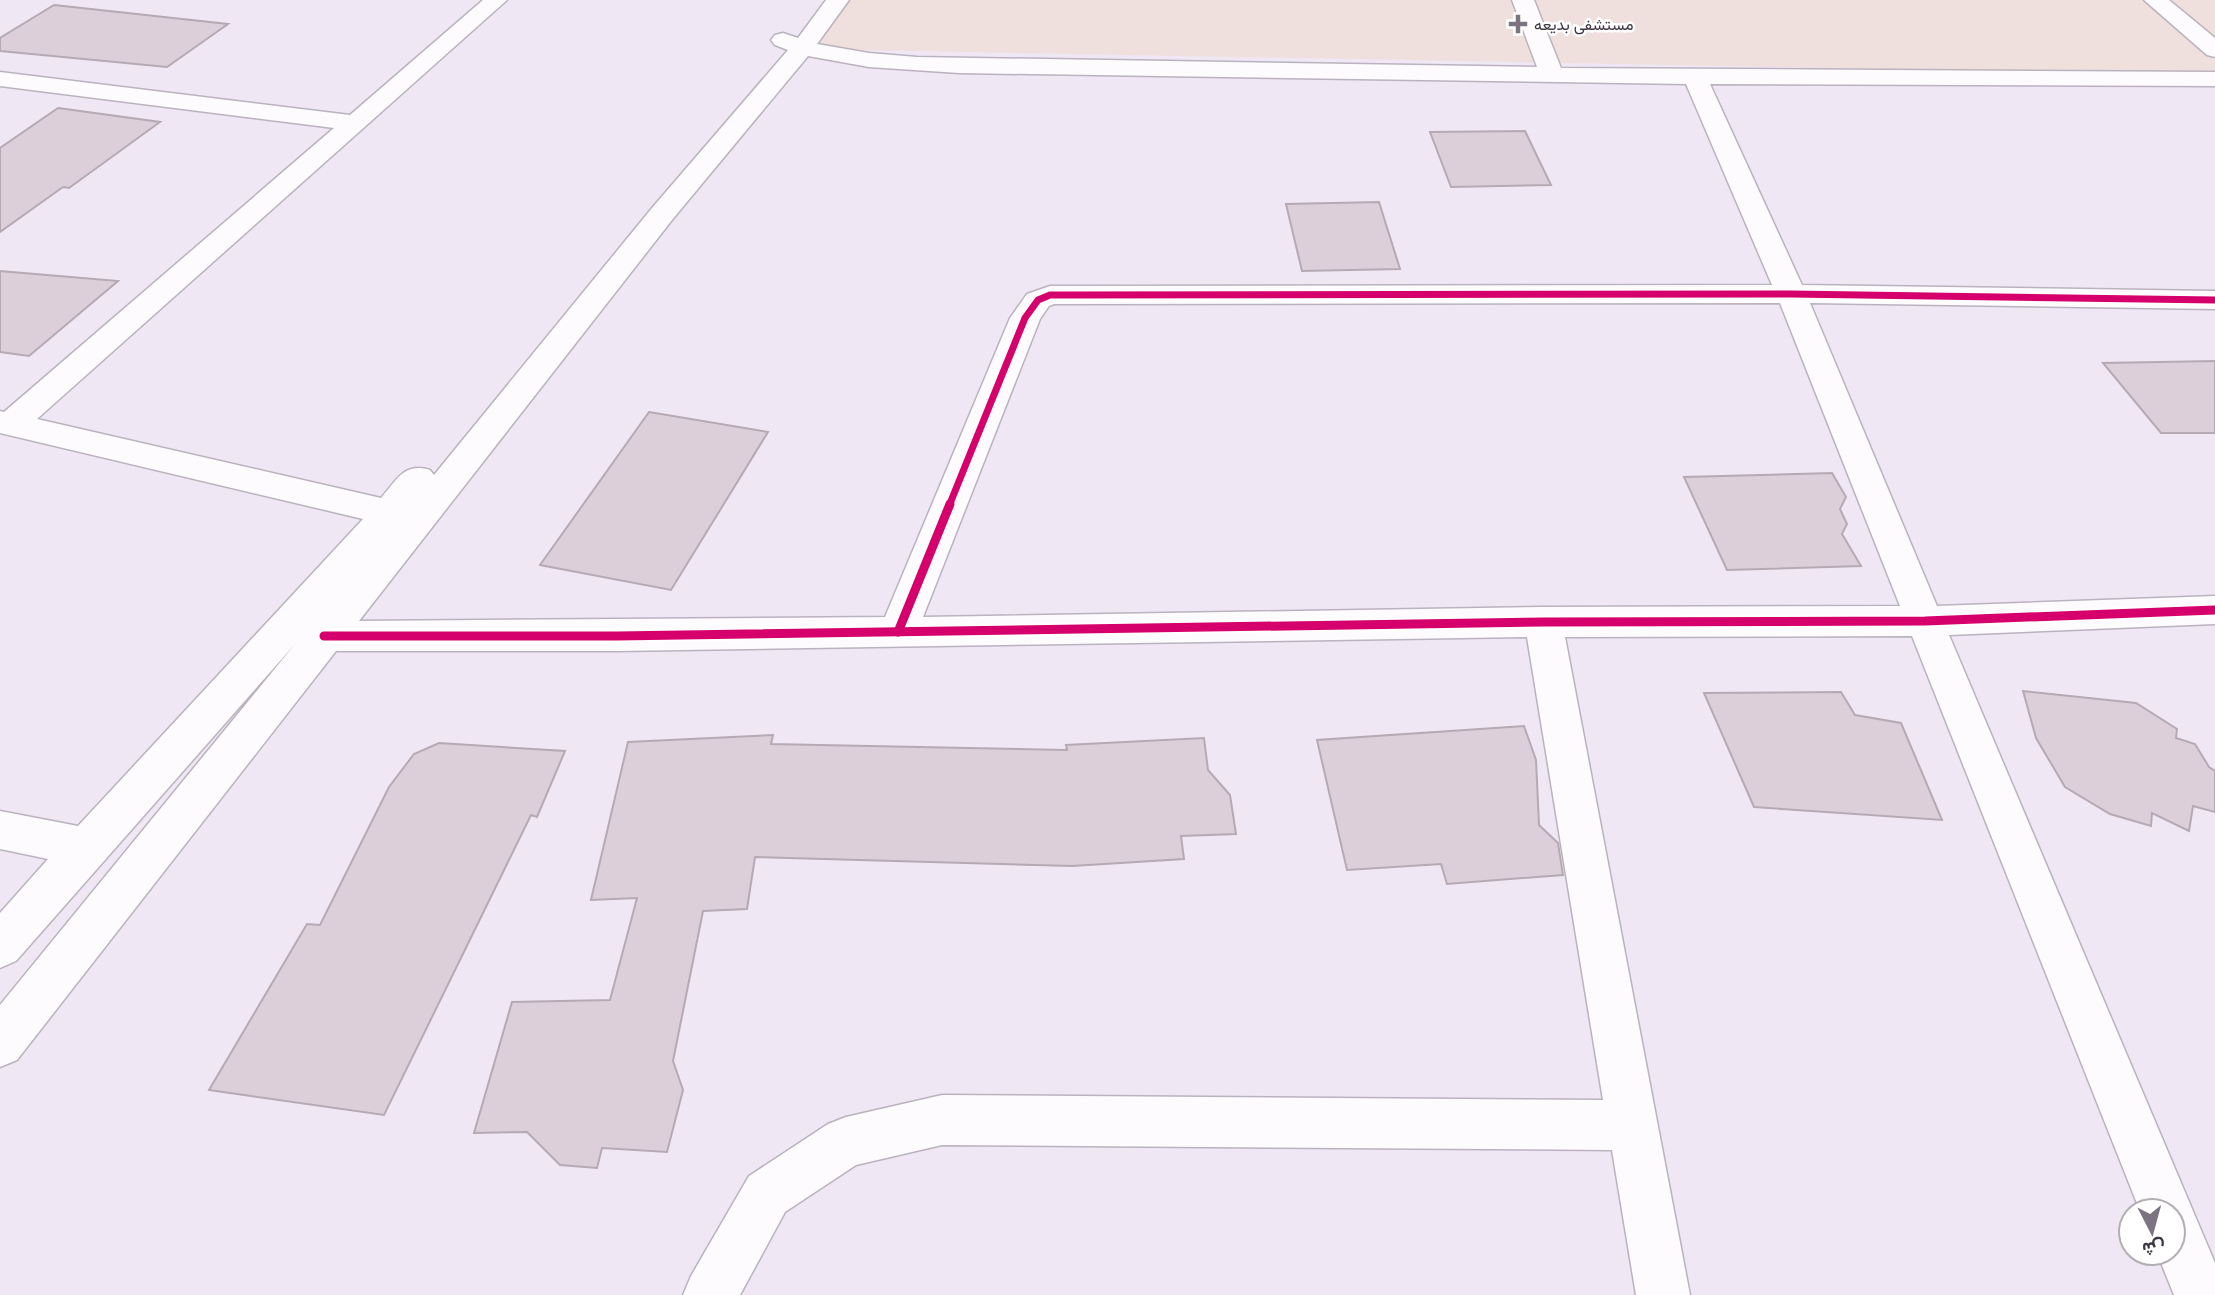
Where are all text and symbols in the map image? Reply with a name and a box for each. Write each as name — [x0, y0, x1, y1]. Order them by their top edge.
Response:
marker: مستشفى بديعه — [1508, 14, 1528, 34]
place label: مستشفى بديعه — [1534, 14, 1633, 35]
north arrow — [2117, 1197, 2187, 1267]
text: ش — [2141, 1236, 2166, 1262]

